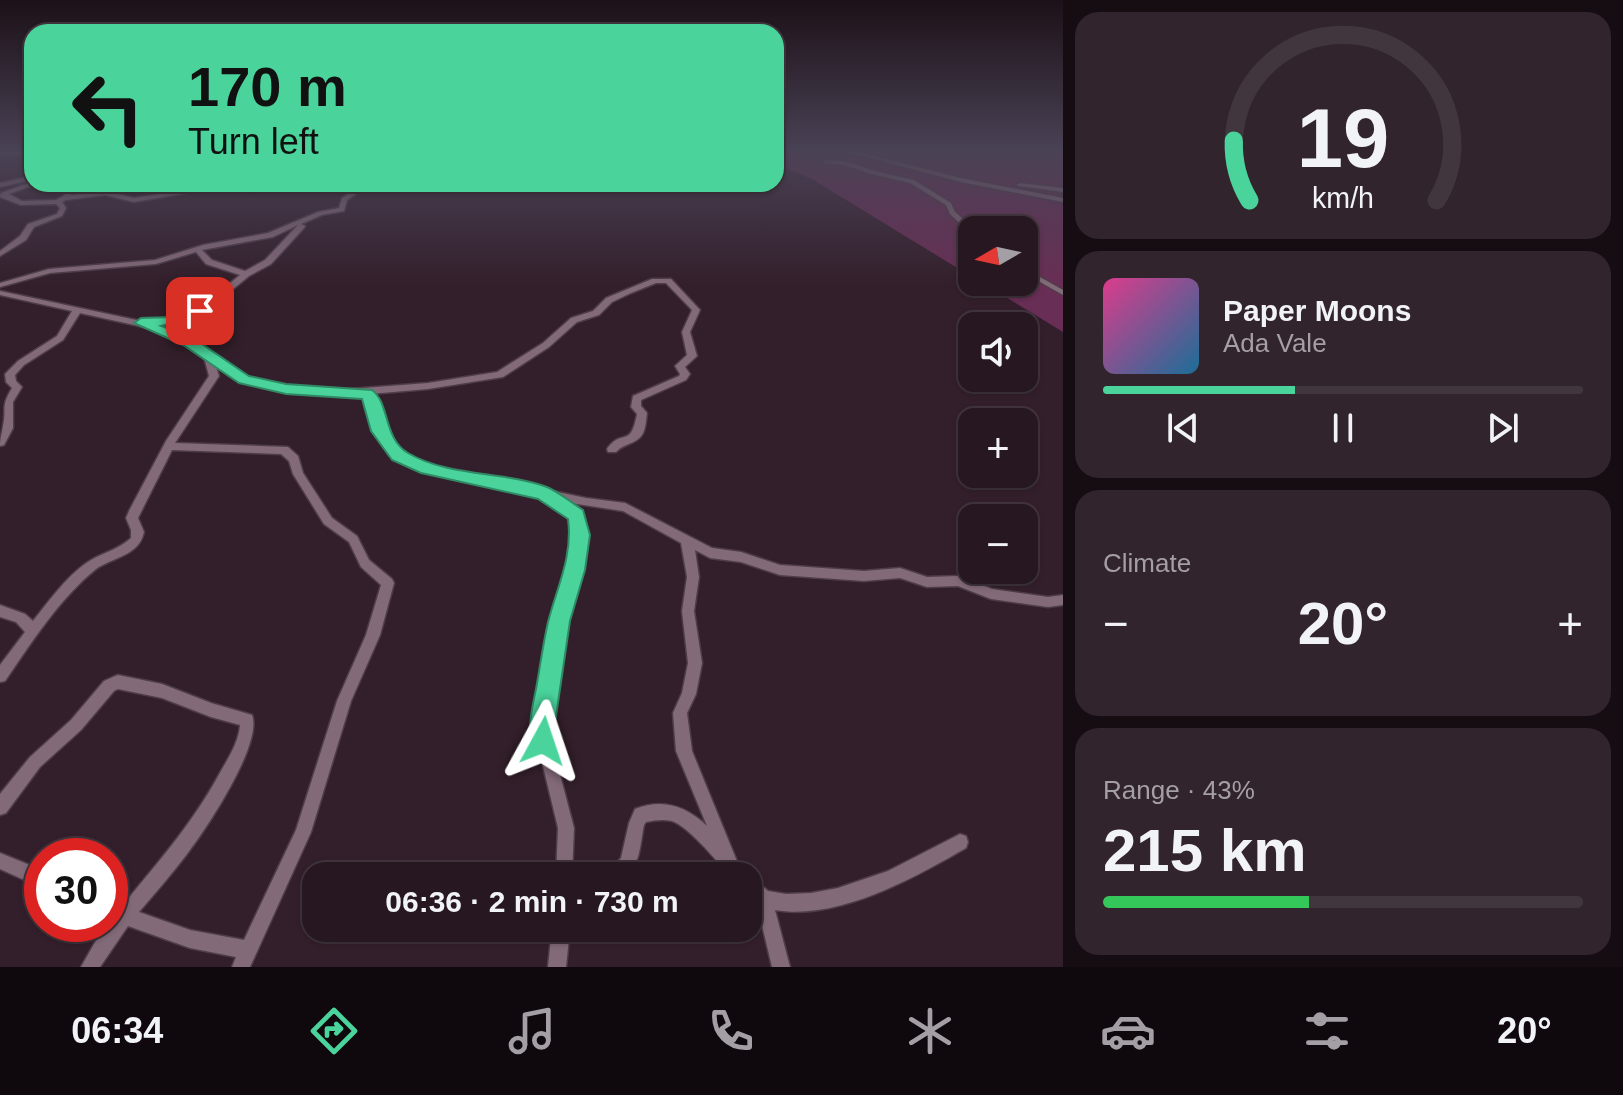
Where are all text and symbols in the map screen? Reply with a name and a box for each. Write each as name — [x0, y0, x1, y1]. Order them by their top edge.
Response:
text: 170 m — [188, 55, 347, 118]
icon: left — [56, 56, 160, 160]
text: 19 — [1297, 92, 1389, 185]
text: Turn left — [188, 121, 319, 162]
text: km/h — [1312, 183, 1374, 215]
north arrow — [958, 216, 1038, 296]
map controls — [958, 216, 1038, 584]
pin — [166, 277, 234, 345]
icon: arrive — [178, 289, 222, 333]
text: Paper Moons — [1223, 294, 1411, 327]
button: sound — [958, 312, 1038, 392]
text: Ada Vale — [1223, 328, 1327, 358]
icon: previous — [1161, 406, 1205, 450]
icon: pause — [1321, 406, 1365, 450]
icon: next — [1481, 406, 1525, 450]
button: + — [958, 408, 1038, 488]
button: − — [958, 504, 1038, 584]
text: Climate — [1103, 548, 1191, 578]
text: 20° — [1298, 590, 1388, 657]
text: − — [1103, 599, 1129, 648]
text: + — [1557, 599, 1583, 648]
position arrow — [501, 699, 585, 783]
text: Range · 43% — [1103, 775, 1255, 805]
text: 215 km — [1103, 817, 1307, 884]
speed limit sign: 30 — [24, 838, 128, 942]
text: 06:36 · 2 min · 730 m — [385, 885, 679, 918]
icon: directions — [306, 1003, 362, 1059]
icon: music — [504, 1003, 560, 1059]
icon: phone — [703, 1003, 759, 1059]
icon: climate — [902, 1003, 958, 1059]
icon: car — [1100, 1003, 1156, 1059]
icon: filters — [1299, 1003, 1355, 1059]
text: 06:34 — [71, 1010, 163, 1051]
text: 20° — [1497, 1010, 1552, 1051]

